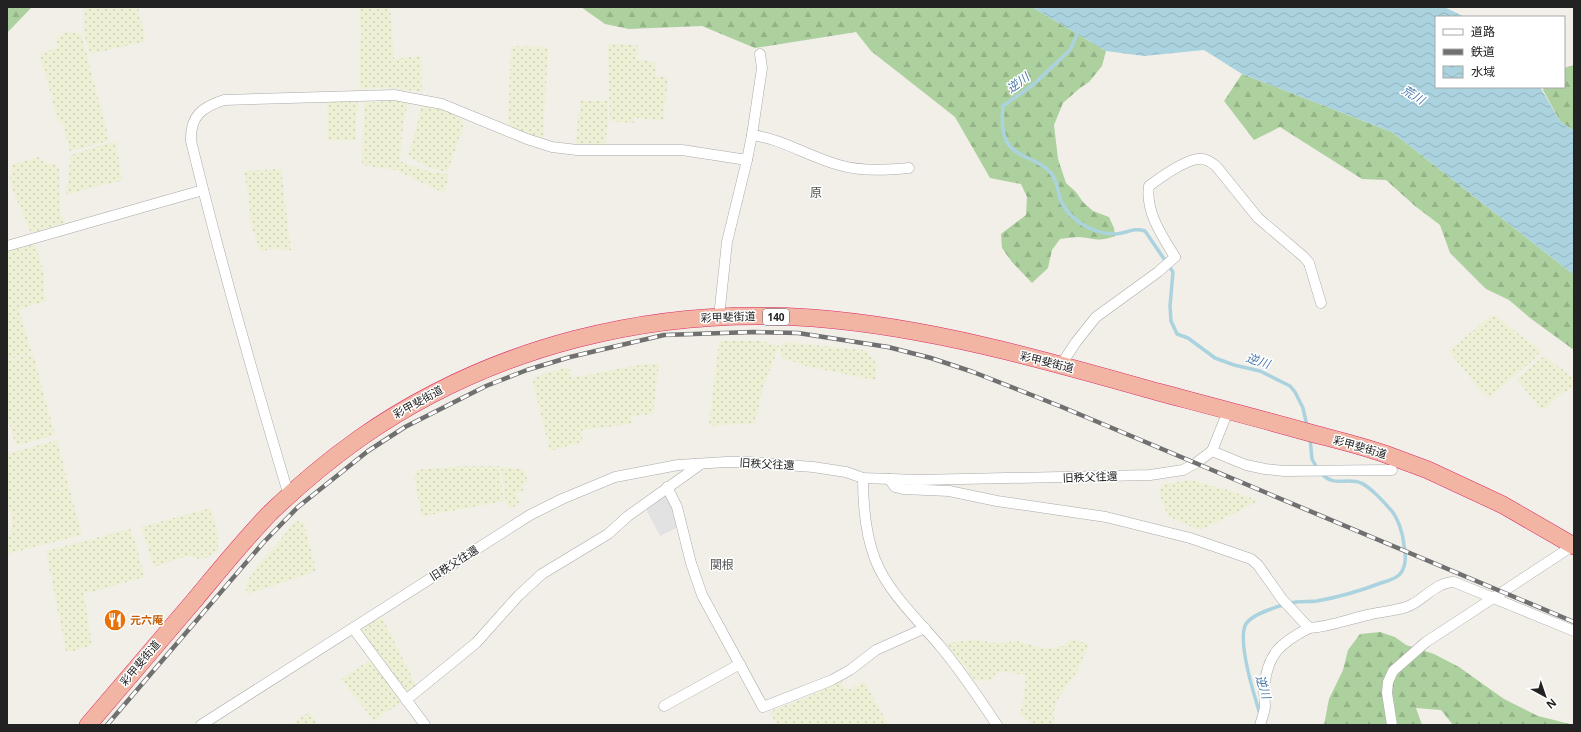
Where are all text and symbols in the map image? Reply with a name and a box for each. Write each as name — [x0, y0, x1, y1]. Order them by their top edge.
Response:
legend — [1435, 16, 1565, 88]
text: 道路 — [1471, 23, 1495, 40]
text: 鉄道 — [1471, 43, 1495, 60]
text: 水域 — [1471, 63, 1495, 80]
water label: 逆川 — [1003, 67, 1034, 97]
water label: 荒川 — [1399, 81, 1430, 109]
district label: 原 — [810, 184, 822, 201]
street label: 彩甲斐街道 — [700, 308, 756, 325]
road number: 140 — [763, 309, 789, 325]
street label: 彩甲斐街道 — [1019, 348, 1076, 375]
water label: 逆川 — [1244, 349, 1274, 373]
street label: 彩甲斐街道 — [390, 382, 445, 421]
street label: 彩甲斐街道 — [1332, 432, 1389, 461]
street label: 旧秩父往還 — [739, 455, 795, 472]
street label: 旧秩父往還 — [1062, 468, 1118, 485]
street label: 旧秩父往還 — [426, 542, 481, 584]
district label: 関根 — [710, 556, 734, 573]
restaurant icon: 元六庵 — [102, 607, 128, 633]
place label: 元六庵 — [130, 612, 164, 627]
street label: 彩甲斐街道 — [116, 637, 163, 689]
water label: 逆川 — [1252, 673, 1276, 703]
north arrow — [1525, 676, 1565, 716]
text: N — [1543, 695, 1560, 713]

